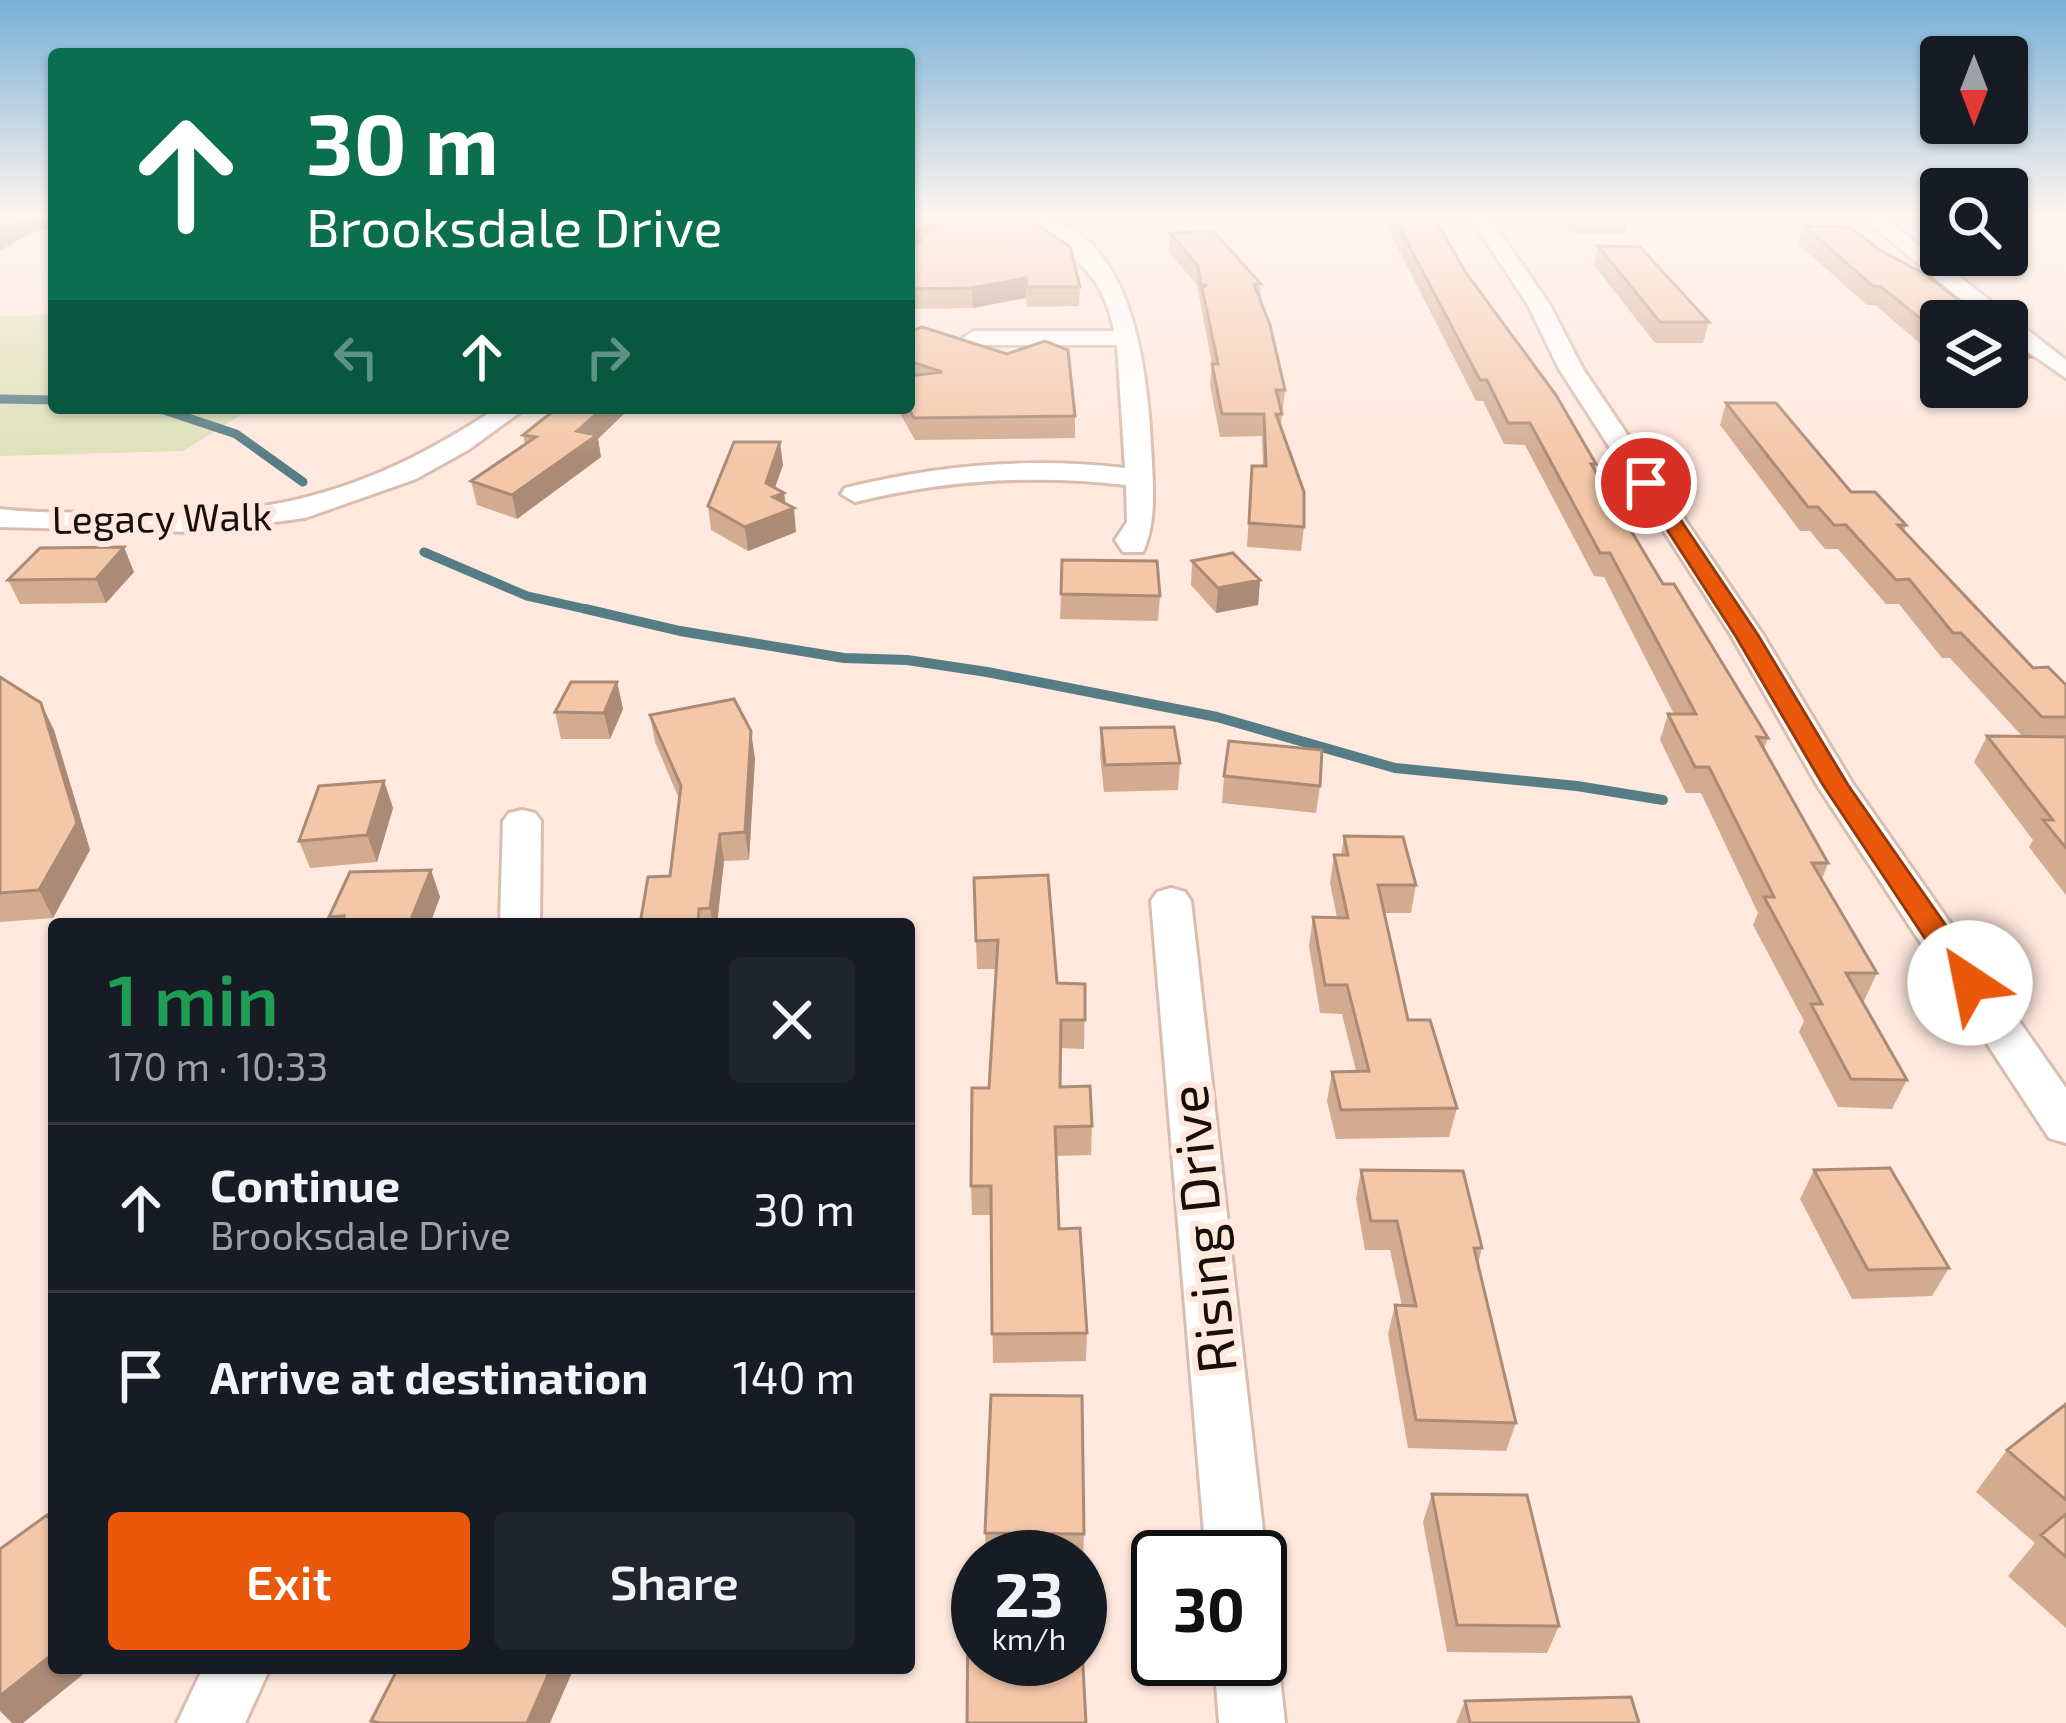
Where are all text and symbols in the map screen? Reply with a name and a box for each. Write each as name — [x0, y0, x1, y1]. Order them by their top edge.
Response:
north arrow — [1920, 36, 2028, 144]
map controls — [1920, 36, 2028, 408]
text: 30 m — [306, 91, 499, 192]
icon: ahead — [108, 96, 264, 252]
button: search — [1920, 168, 2028, 276]
text: Brooksdale Drive — [306, 193, 723, 258]
button: layers — [1920, 300, 2028, 408]
icon: left — [323, 324, 389, 390]
icon: ahead — [449, 324, 515, 390]
icon: right — [575, 324, 641, 390]
pin — [1595, 432, 1697, 534]
icon: arrive — [1613, 450, 1679, 516]
street label: Legacy Walk — [51, 491, 273, 542]
position arrow — [1907, 920, 2033, 1046]
text: 1 min — [108, 954, 279, 1040]
button: close — [729, 957, 855, 1083]
text: 170 m · 10:33 — [108, 1042, 328, 1089]
street label: Rising Drive — [1153, 1082, 1248, 1377]
text: Continue — [210, 1157, 400, 1211]
icon: ahead — [108, 1175, 174, 1241]
text: 30 m — [753, 1181, 855, 1235]
text: Brooksdale Drive — [210, 1211, 511, 1258]
icon: arrive — [108, 1343, 174, 1409]
text: Arrive at destination — [210, 1349, 648, 1403]
text: 140 m — [733, 1349, 855, 1403]
button: Exit — [108, 1512, 470, 1650]
button: Share — [494, 1512, 855, 1650]
speed limit sign: 30 — [1131, 1530, 1287, 1686]
text: 23 — [995, 1557, 1063, 1629]
text: km/h — [992, 1620, 1066, 1656]

